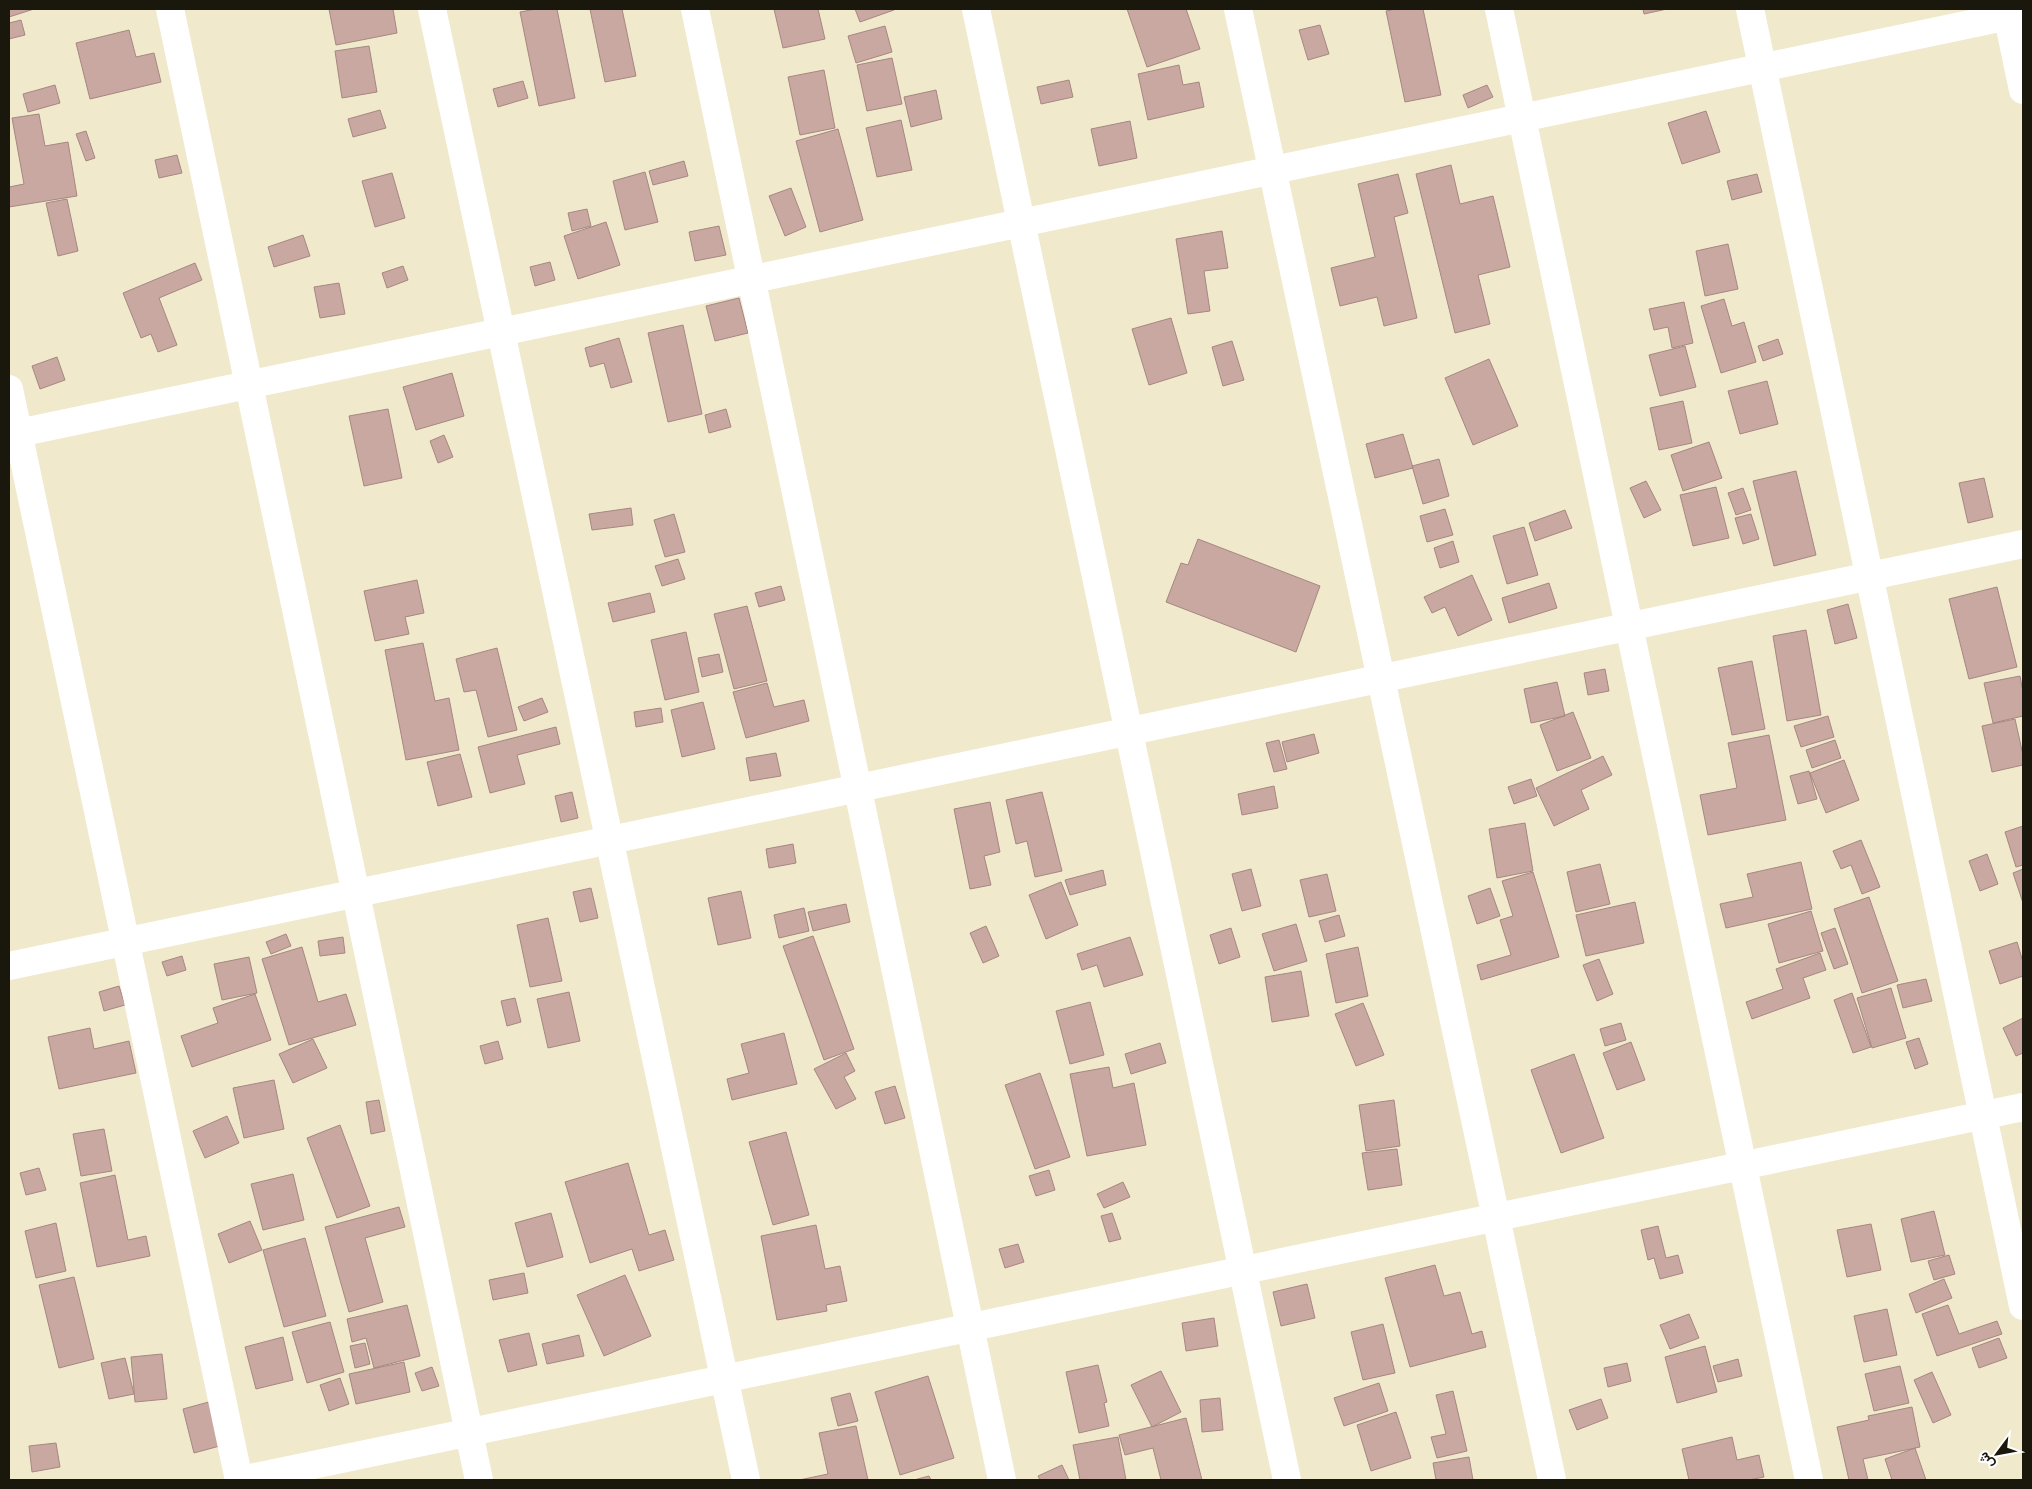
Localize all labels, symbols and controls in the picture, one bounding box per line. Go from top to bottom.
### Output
north arrow [1972,1429,2022,1479]
text: ش [1973,1448,1999,1473]

